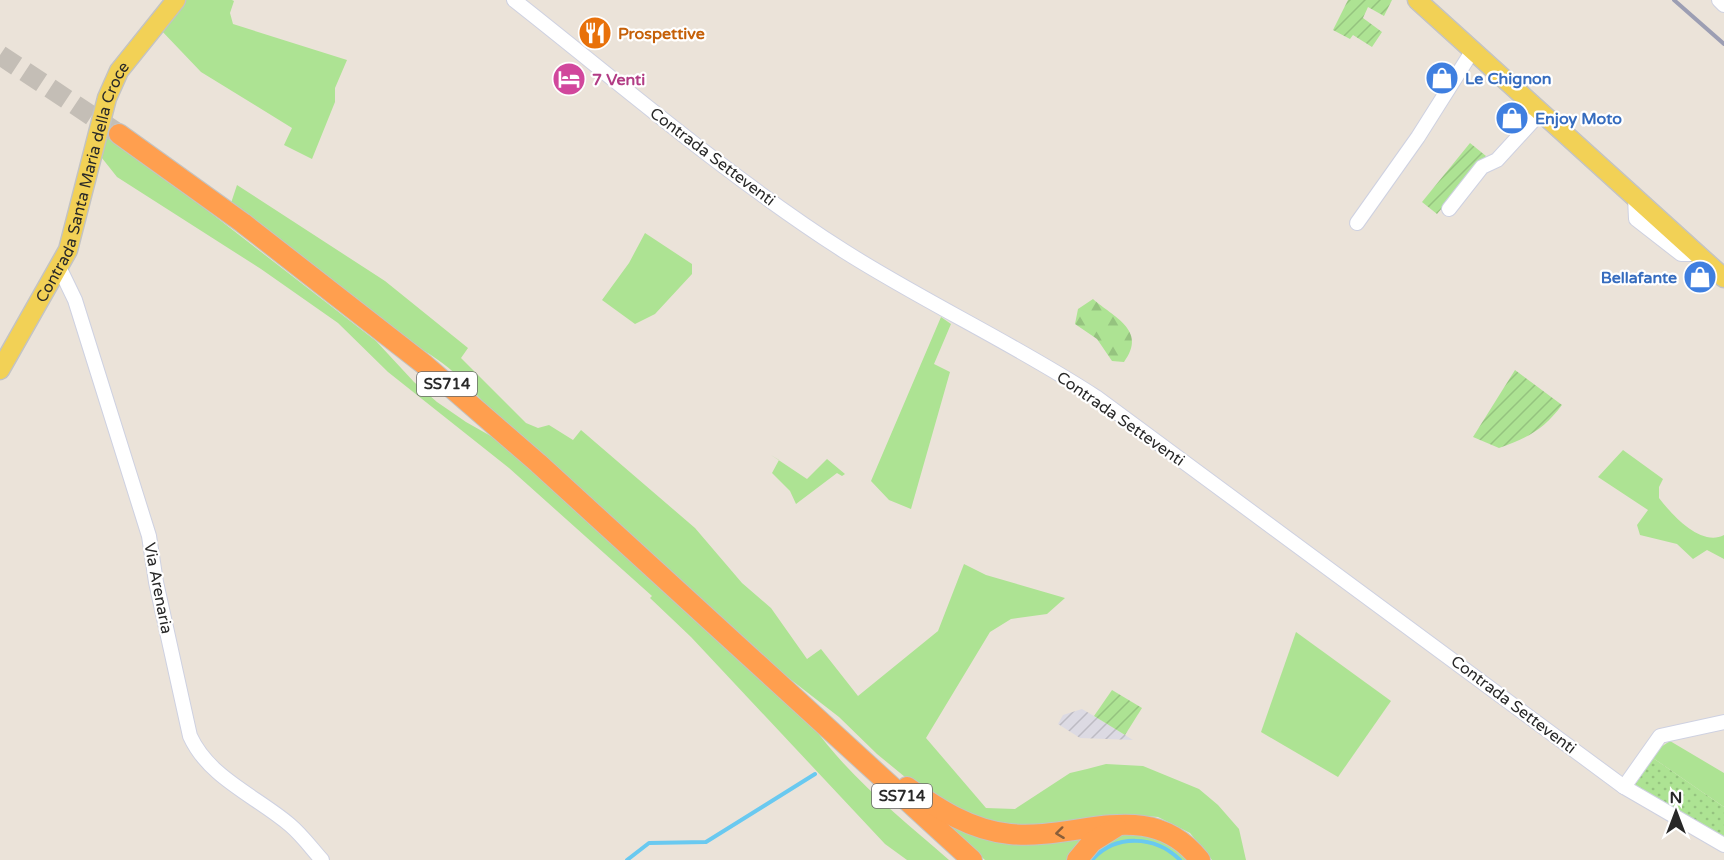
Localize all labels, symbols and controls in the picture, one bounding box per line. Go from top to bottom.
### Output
restaurant icon: Prospettive [577,15,613,51]
place label: Prospettive [618,24,705,44]
street label: Contrada Santa Maria della Croce [31,58,134,306]
shop icon: Le Chignon [1424,60,1460,96]
hotel icon: 7 Venti [551,61,587,97]
place label: Le Chignon [1465,69,1552,89]
place label: 7 Venti [592,70,645,90]
shop icon: Enjoy Moto [1494,100,1530,136]
street label: Contrada Setteventi [646,103,779,210]
place label: Enjoy Moto [1535,109,1622,129]
shop icon: Bellafante [1682,259,1718,295]
place label: Bellafante [1601,268,1677,288]
street label: Contrada Setteventi [1053,367,1188,471]
road number: SS714 [417,372,477,396]
street label: Via Arenaria [139,541,177,636]
street label: Contrada Setteventi [1447,651,1580,758]
north arrow [1646,782,1706,842]
road number: SS714 [872,784,932,808]
text: N [1670,788,1682,808]
one-way arrow [1056,826,1065,839]

